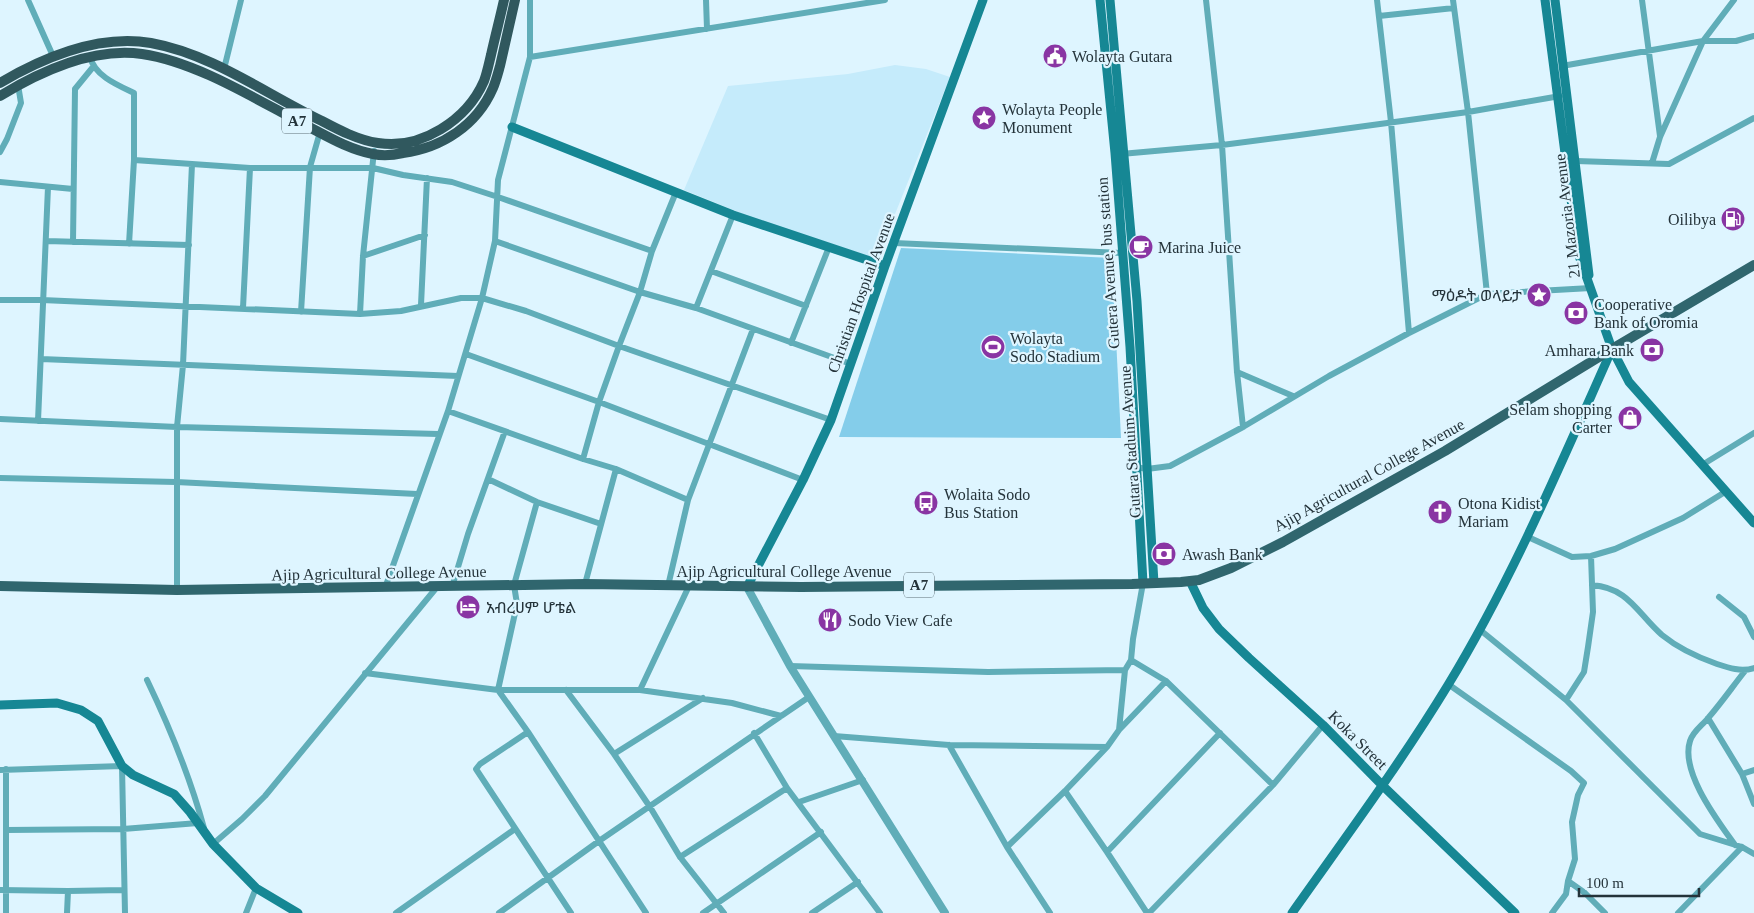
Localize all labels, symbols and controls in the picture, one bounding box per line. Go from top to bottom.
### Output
public building icon: Wolayta Gutara [1042,43,1068,69]
place label: Wolayta Gutara [1072,48,1172,66]
place label: Wolayta People Monument [1002,101,1102,136]
place icon: Wolayta People Monument [971,105,997,131]
road number: A7 [282,108,312,134]
street label: 21 Mazoria Avenue [1551,153,1583,279]
street label: Gutera Avenue, bus station [1094,177,1122,349]
fuel station icon: Oilibya [1720,206,1746,232]
street label: Christian Hospital Avenue [824,211,899,375]
place label: Oilibya [1668,211,1716,229]
cafe icon: Marina Juice [1128,234,1154,260]
place label: Marina Juice [1158,239,1241,256]
place icon: ማዕዶት ወላይታ [1526,282,1552,308]
place label: ማዕዶት ወላይታ [1432,287,1522,304]
place label: Cooperative Bank of Oromia [1594,296,1698,331]
bank icon: Cooperative Bank of Oromia [1563,300,1589,326]
place label: Wolayta Sodo Stadium [1010,330,1101,365]
sports icon: Wolayta Sodo Stadium [980,334,1006,360]
bank icon: Amhara Bank [1639,337,1665,363]
place label: Amhara Bank [1545,342,1634,359]
street label: Gutara Staduim Avenue [1116,365,1144,519]
place label: Selam shopping Carter [1509,401,1613,436]
shop icon: Selam shopping Carter [1617,405,1643,431]
street label: Ajip Agricultural College Avenue [1271,415,1468,535]
place label: Wolaita Sodo Bus Station [944,486,1030,521]
bus stop icon: Wolaita Sodo Bus Station [913,490,939,516]
place label: Otona Kidist Mariam [1458,495,1541,530]
church icon: Otona Kidist Mariam [1427,499,1453,525]
bank icon: Awash Bank [1151,541,1177,567]
place label: Awash Bank [1182,546,1263,563]
street label: Ajip Agricultural College Avenue [271,563,487,584]
street label: Ajip Agricultural College Avenue [676,563,892,581]
road number: A7 [904,572,934,598]
hotel icon: አብረሀም ሆቴል [455,594,481,620]
place label: አብረሀም ሆቴል [486,599,576,616]
restaurant icon: Sodo View Cafe [817,607,843,633]
place label: Sodo View Cafe [848,612,953,629]
street label: Koka Street [1325,707,1391,773]
scale bar [1579,866,1699,898]
text: 100 m [1586,875,1624,891]

